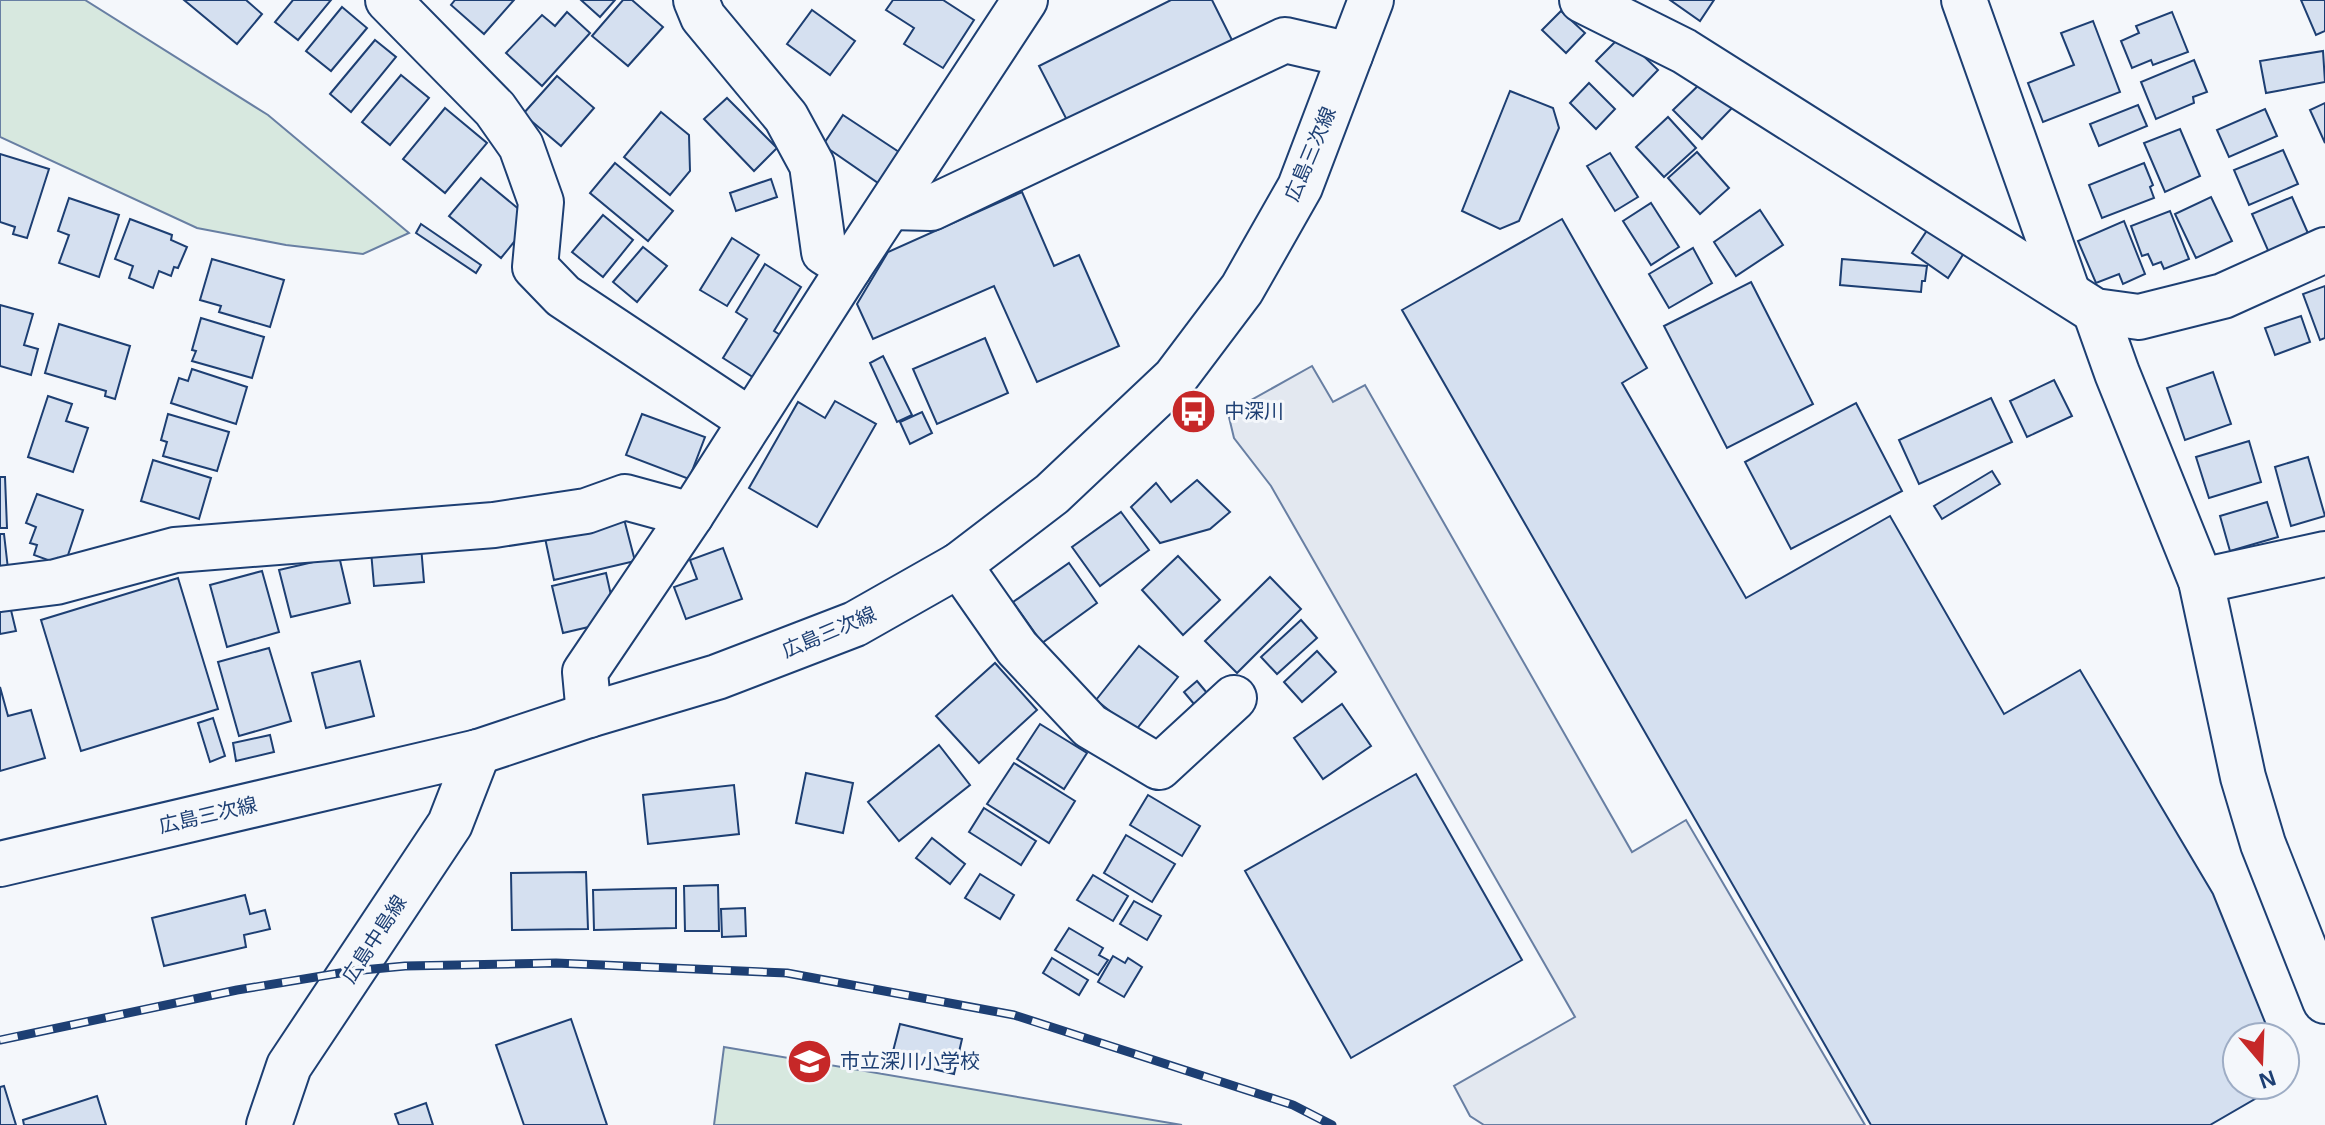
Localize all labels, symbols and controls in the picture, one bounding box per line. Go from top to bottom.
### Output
street label: 広島三次線 [1280,104,1340,204]
bus stop icon: 中深川 [1169,387,1217,435]
place label: 中深川 [1224,400,1284,422]
street label: 広島三次線 [779,602,879,662]
street label: 広島三次線 [157,793,259,837]
street label: 広島中島線 [338,891,410,987]
north arrow [2221,1021,2301,1101]
school or university icon: 市立深川小学校 [785,1037,833,1085]
place label: 市立深川小学校 [840,1050,980,1072]
text: N [2256,1065,2279,1094]

